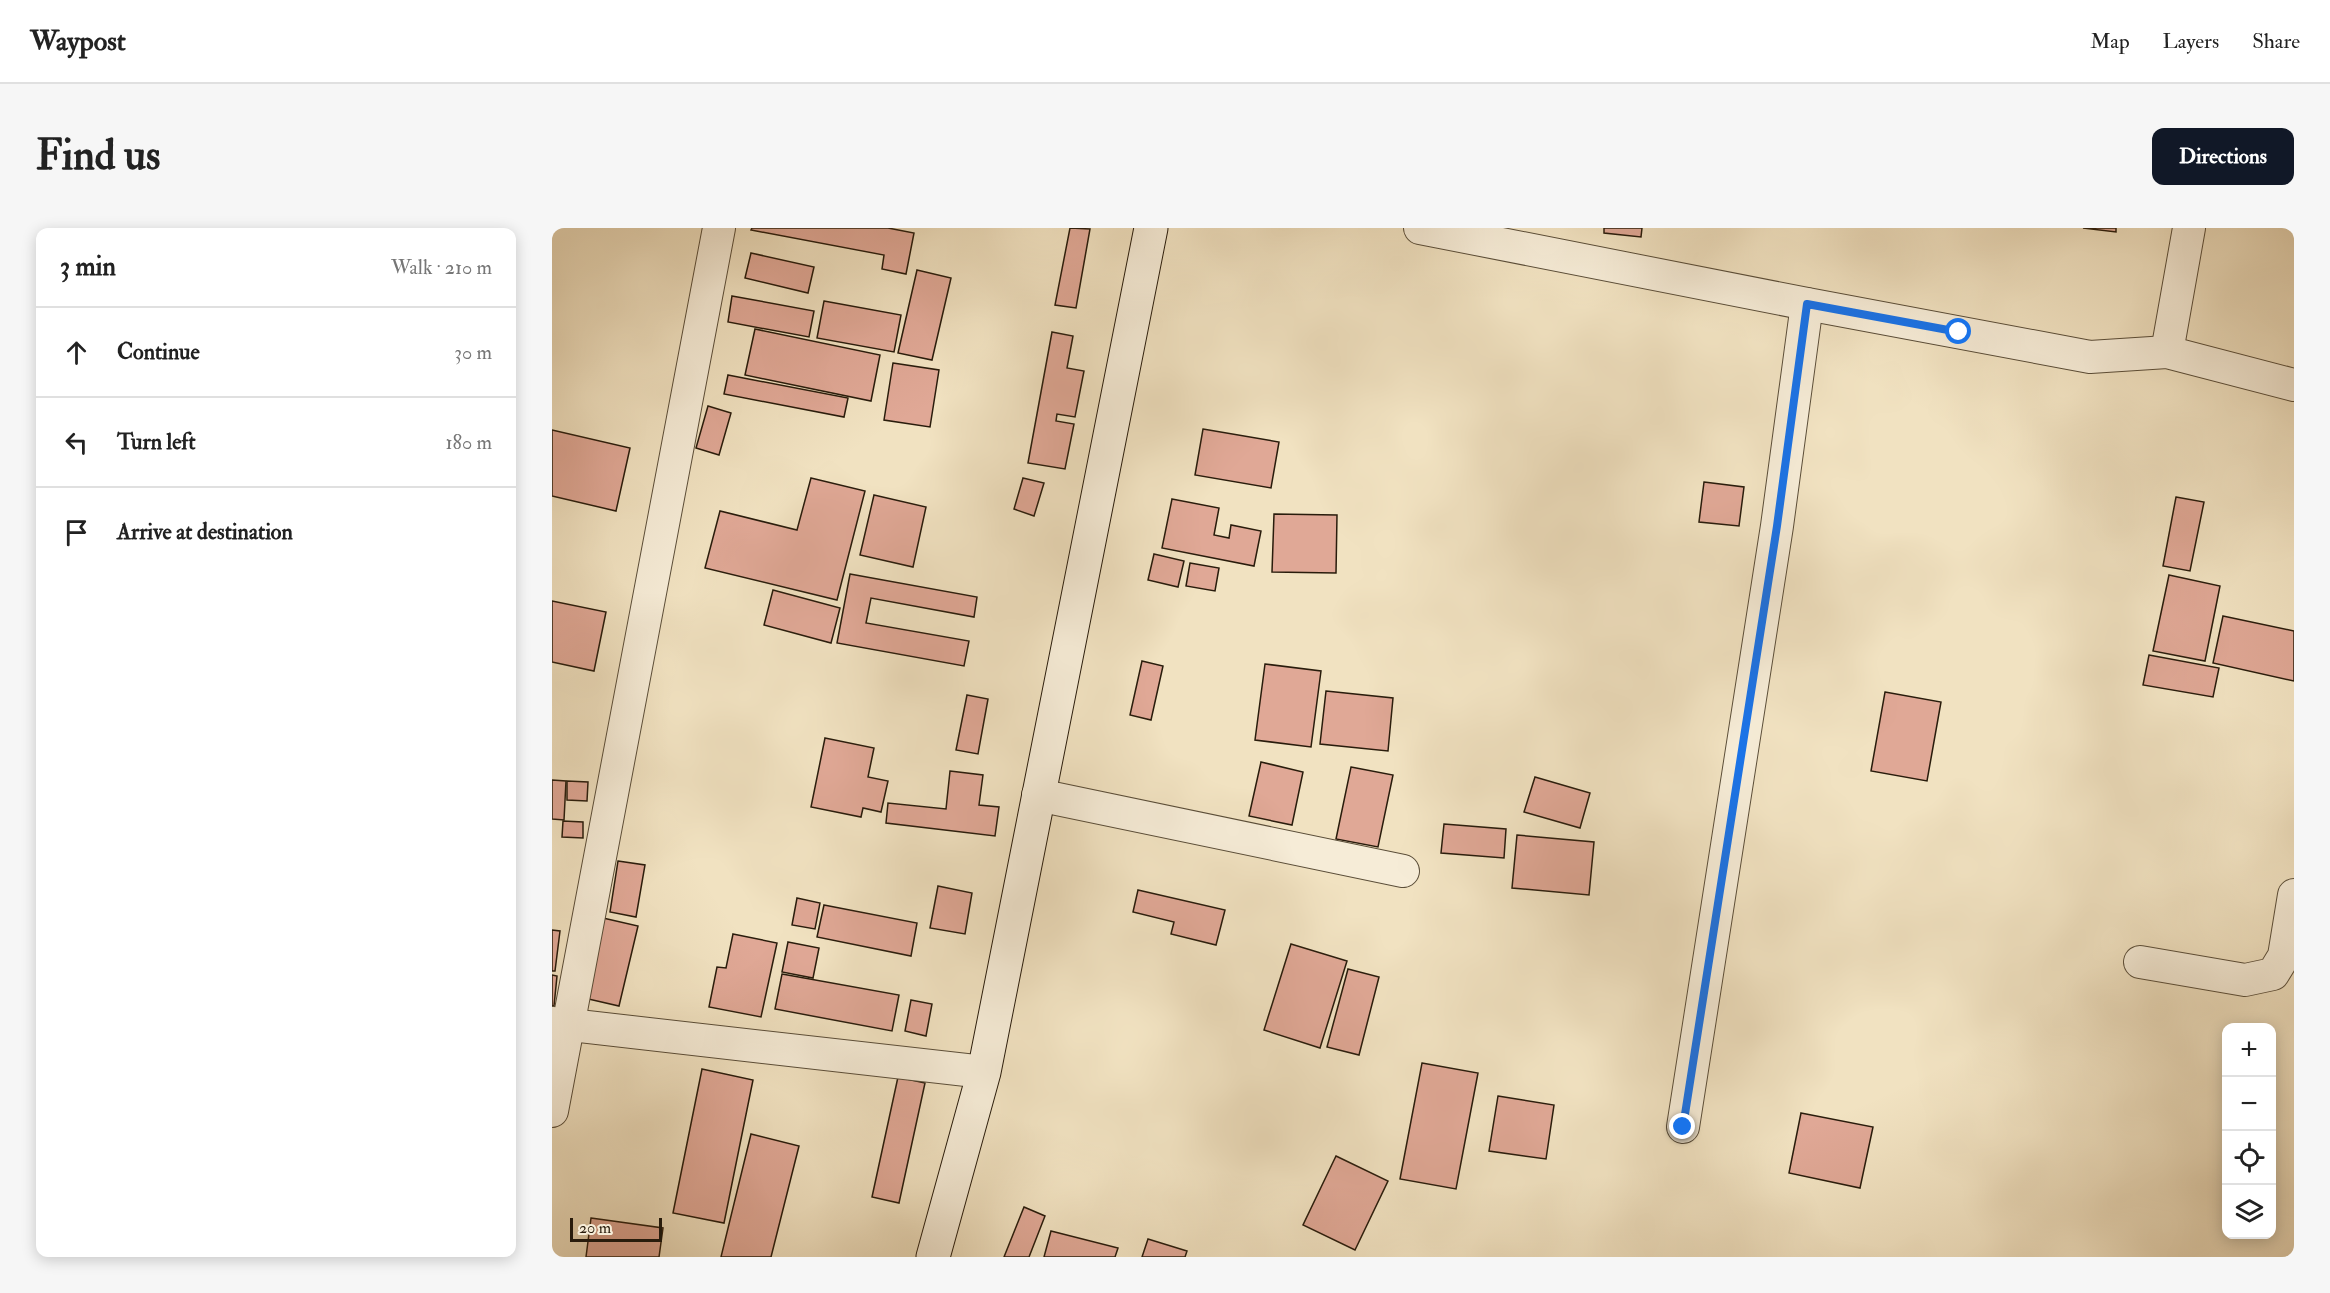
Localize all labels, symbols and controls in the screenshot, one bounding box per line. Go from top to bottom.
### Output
text: Waypost [30,24,126,59]
text: Map [2090,28,2130,55]
text: Layers [2163,28,2219,55]
text: Share [2252,28,2300,55]
button: Directions [2152,128,2294,185]
text: Find us [36,130,160,182]
text: 3 min [60,251,116,283]
text: Walk · 210 m [391,255,492,280]
route start [1945,318,1971,344]
icon: ahead [60,336,93,369]
text: Continue [117,338,200,366]
text: 30 m [454,340,492,365]
icon: left [60,426,93,459]
text: Turn left [117,428,196,456]
text: 180 m [445,430,492,455]
icon: arrive [60,516,93,549]
text: Arrive at destination [117,518,293,546]
map controls [2222,1023,2276,1239]
button: + [2222,1023,2276,1077]
button: − [2222,1077,2276,1131]
route end [1669,1113,1695,1139]
button: locate [2222,1131,2276,1185]
button: layers [2222,1185,2276,1239]
scale bar [570,1215,662,1242]
text: 20 m [579,1218,611,1238]

